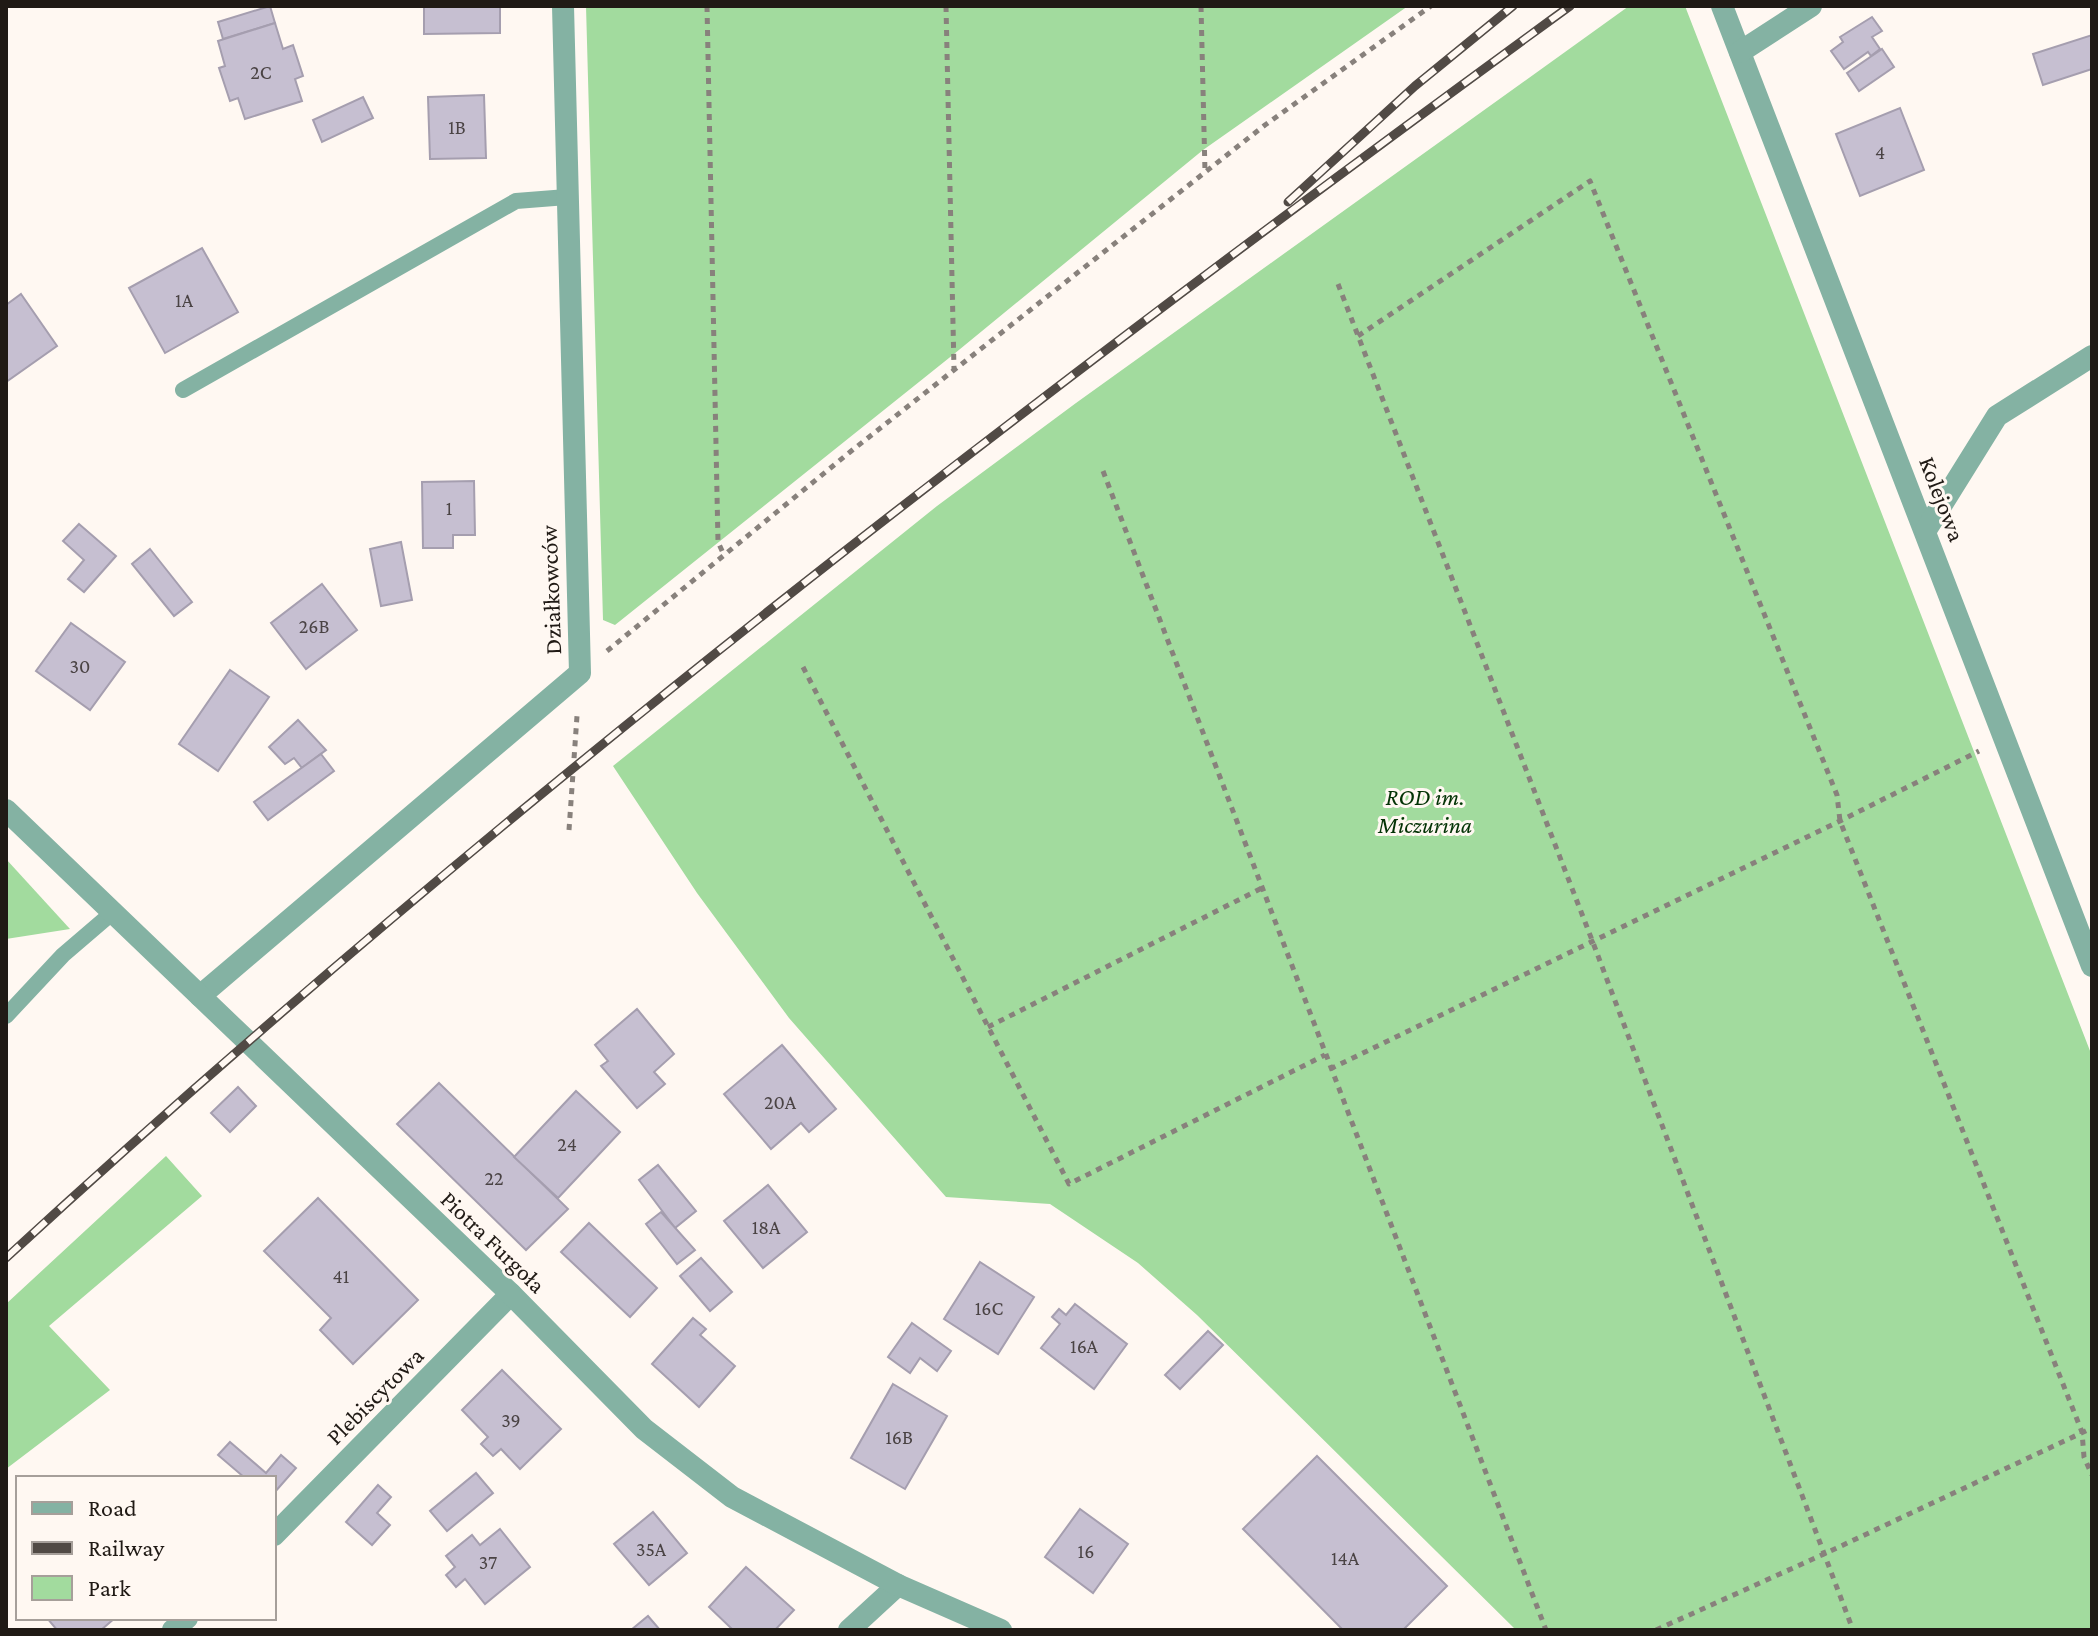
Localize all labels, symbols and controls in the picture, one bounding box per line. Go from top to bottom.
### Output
house number: 2C [250,61,272,83]
house number: 1B [448,116,466,138]
house number: 4 [1875,141,1885,163]
house number: 1A [175,289,194,311]
street label: Kolejowa [1914,453,1971,545]
house number: 1 [446,497,452,519]
street label: Działkowców [535,524,566,655]
house number: 26B [299,615,329,637]
house number: 30 [70,655,90,677]
park label: ROD im. Miczurina [1377,783,1472,838]
house number: 20A [764,1091,797,1113]
house number: 24 [557,1133,577,1155]
house number: 22 [485,1167,503,1189]
street label: Piotra Furgoła [435,1185,551,1298]
house number: 18A [752,1216,781,1238]
house number: 41 [333,1265,349,1287]
house number: 16C [975,1297,1004,1319]
house number: 16A [1070,1335,1099,1357]
street label: Plebiscytowa [320,1341,429,1450]
house number: 39 [501,1409,521,1431]
house number: 16B [885,1426,913,1448]
legend [16,1476,276,1620]
text: Road [88,1494,137,1521]
text: Railway [88,1534,165,1561]
house number: 35A [636,1538,667,1560]
house number: 16 [1078,1540,1094,1562]
house number: 14A [1331,1547,1360,1569]
house number: 37 [479,1551,497,1573]
text: Park [88,1574,131,1601]

